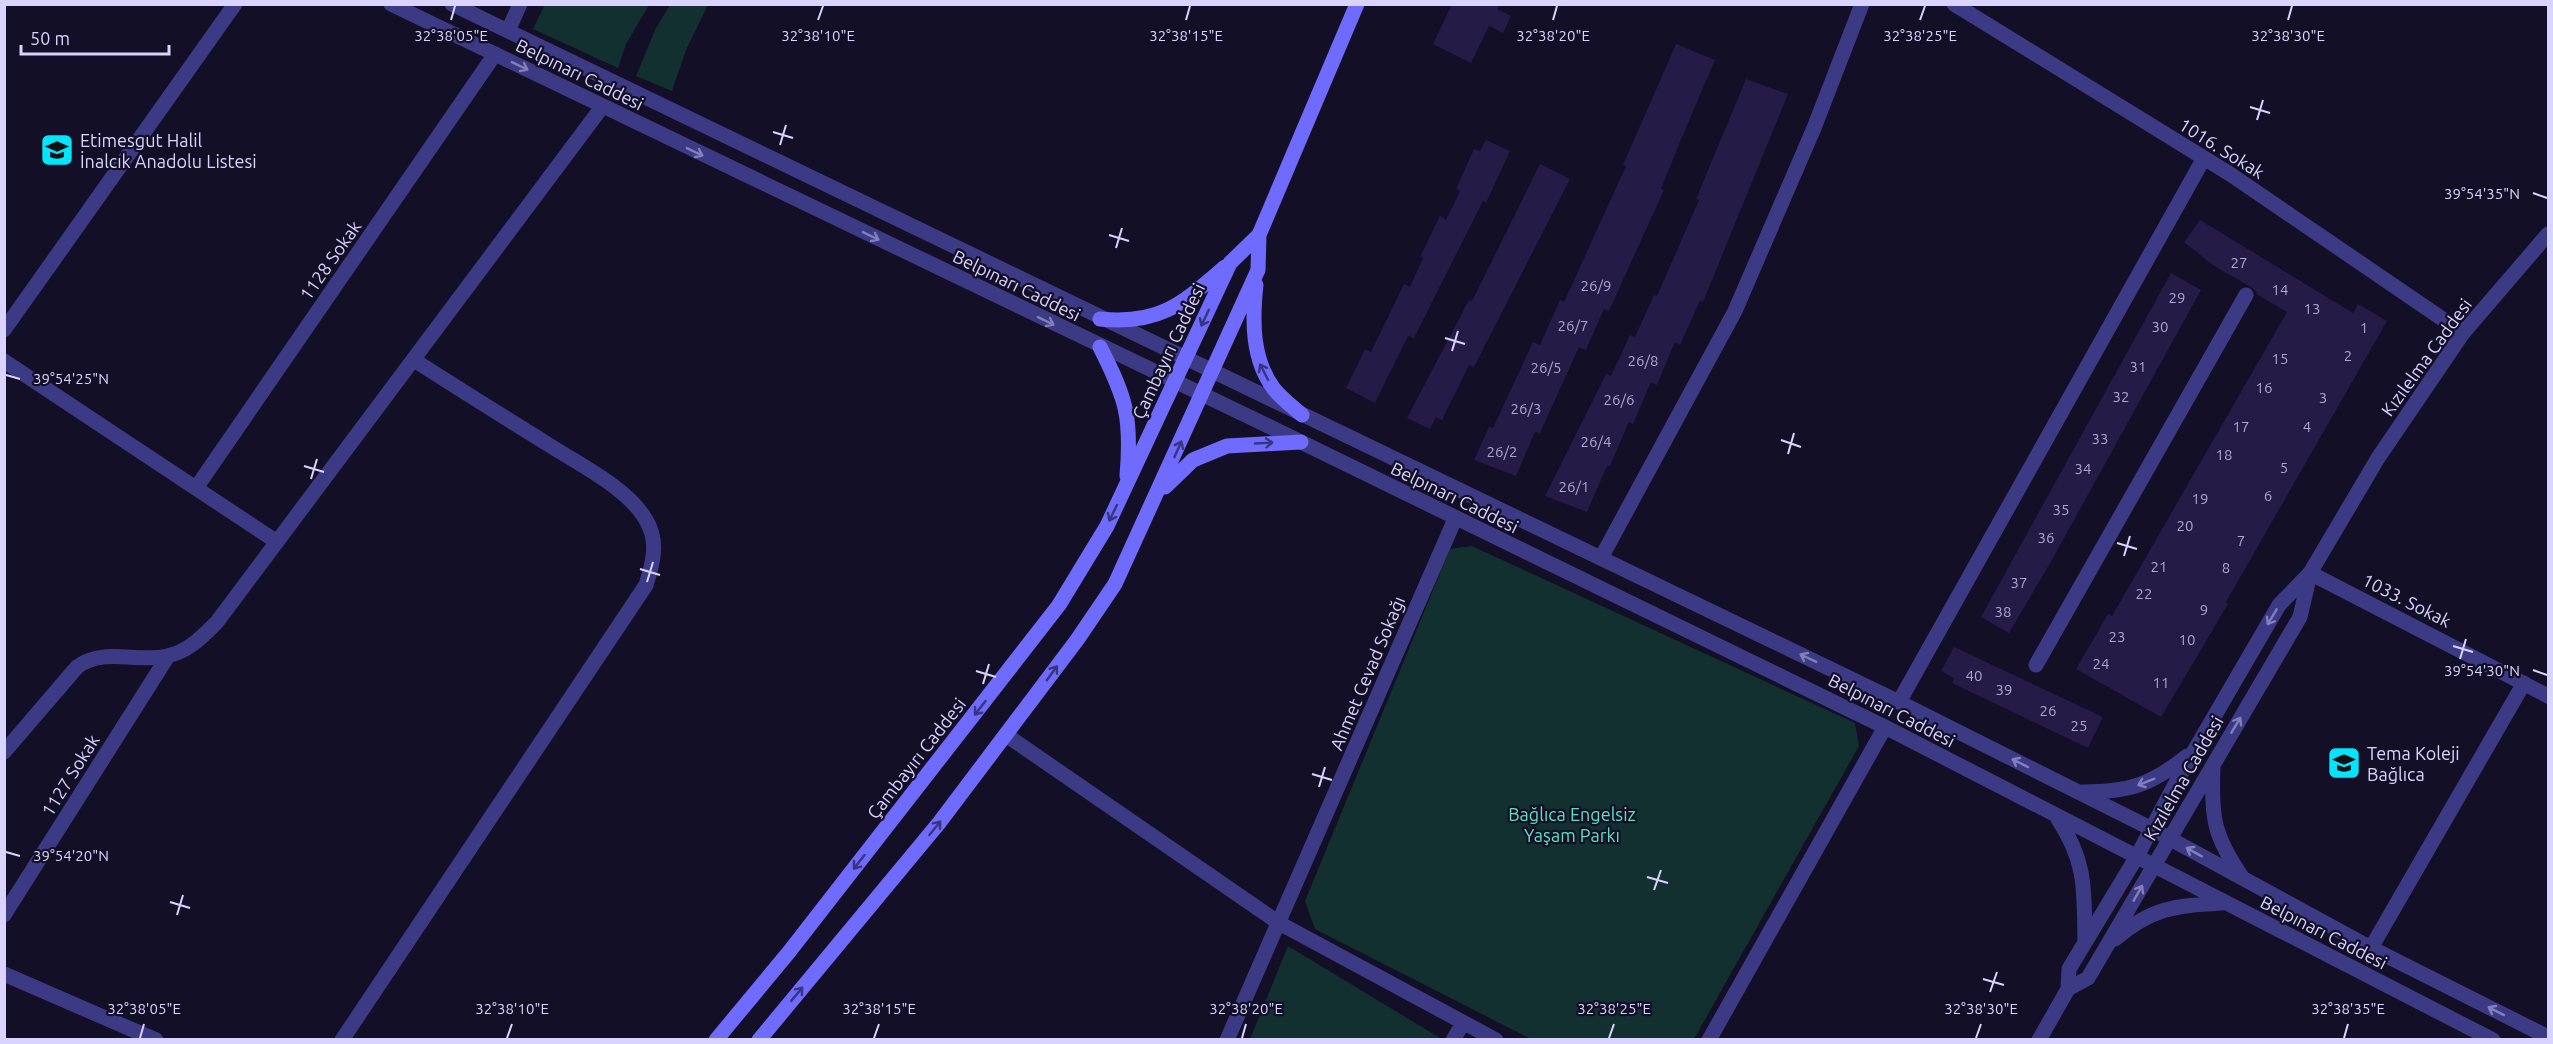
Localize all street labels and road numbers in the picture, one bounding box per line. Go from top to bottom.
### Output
street label: Belpınarı Caddesi [513,34,647,114]
street label: 1016. Sokak [2176,114,2268,182]
street label: 1128 Sokak [295,217,365,303]
street label: Belpınarı Caddesi [950,245,1084,325]
street label: Çambayırı Caddesi [1128,280,1208,422]
street label: Kızılelma Caddesi [2377,294,2475,420]
street label: Belpınarı Caddesi [1388,457,1522,537]
street label: 1033. Sokak [2359,569,2455,631]
street label: Ahmet Cevad Sokağı [1326,593,1408,753]
street label: Belpınarı Caddesi [1825,669,1959,751]
street label: Çambayırı Caddesi [863,694,969,822]
street label: Kızılelma Caddesi [2139,712,2227,844]
street label: 1127 Sokak [37,731,103,819]
street label: Belpınarı Caddesi [2257,891,2391,973]

